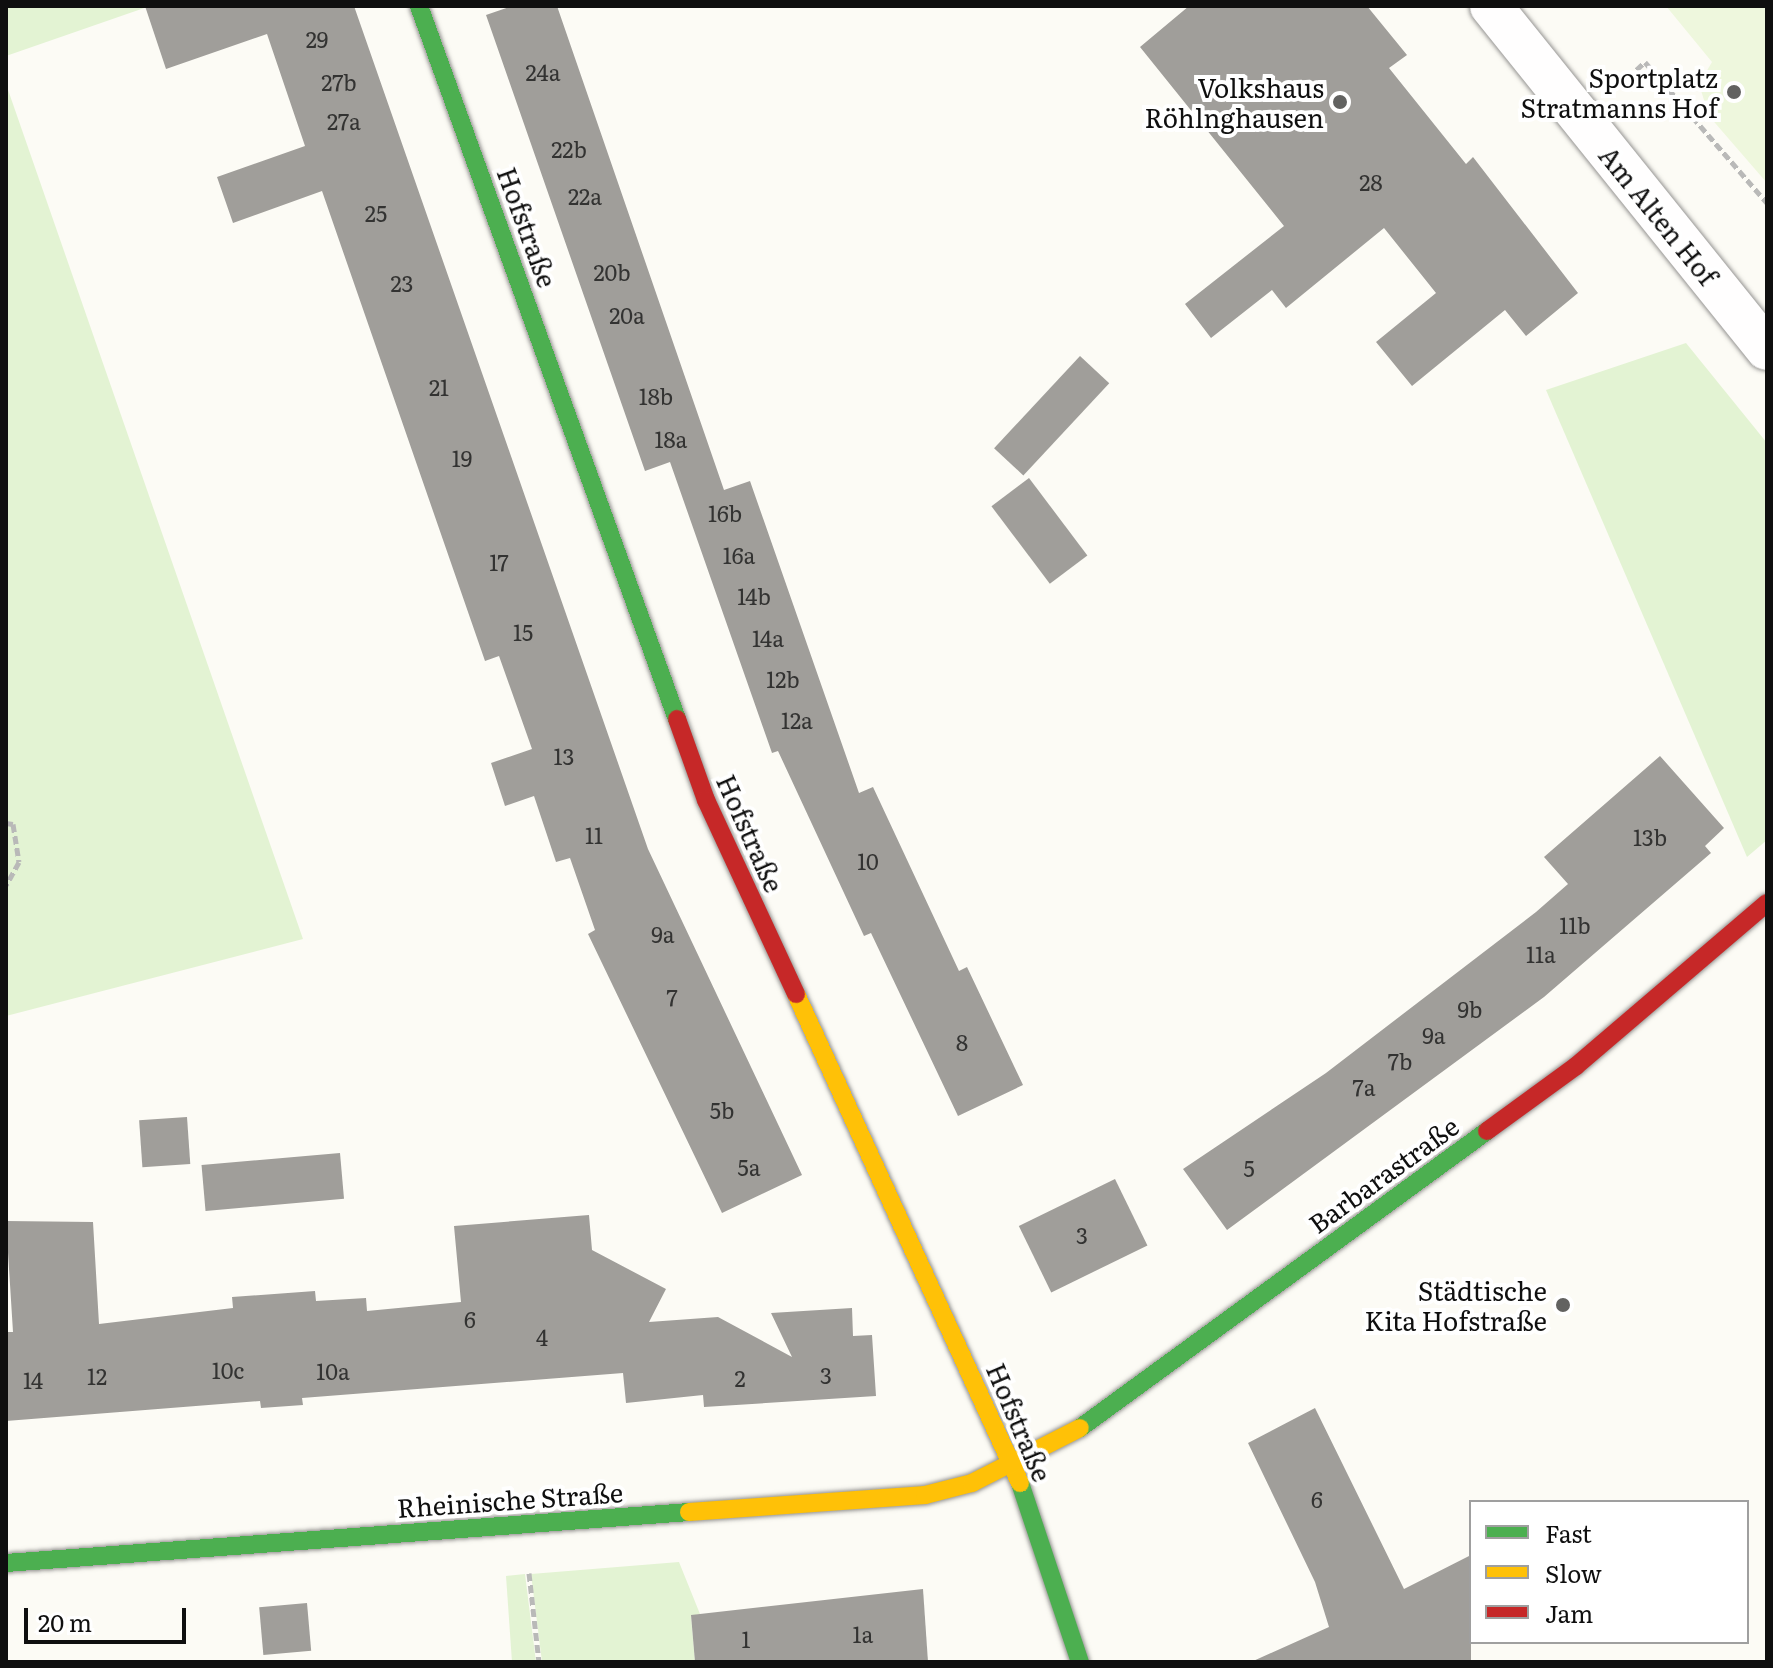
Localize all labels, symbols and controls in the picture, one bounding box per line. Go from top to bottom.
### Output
house number: 29 [306,26,328,52]
house number: 24a [525,59,561,85]
place label: Sportplatz Stratmanns Hof [1521,61,1718,122]
house number: 27b [321,69,357,95]
place label: Volkshaus Röhlnghausen [1145,71,1324,132]
marker: Sportplatz Stratmanns Hof [1725,83,1743,101]
marker: Volkshaus Röhlnghausen [1331,93,1349,111]
house number: 27a [327,108,361,134]
house number: 22b [551,136,587,162]
street label: Am Alten Hof [1594,139,1724,291]
street label: Hofstraße [492,163,564,291]
house number: 28 [1359,169,1383,195]
house number: 22a [568,183,602,209]
house number: 25 [365,200,387,226]
house number: 20b [593,259,631,285]
house number: 23 [390,270,414,296]
house number: 20a [609,302,645,328]
house number: 21 [429,374,449,400]
house number: 18b [639,383,673,409]
house number: 18a [655,426,687,452]
house number: 19 [452,445,472,471]
house number: 16b [708,500,742,526]
house number: 16a [723,542,755,568]
house number: 17 [489,549,509,575]
house number: 14b [737,583,771,609]
house number: 15 [513,619,533,645]
house number: 14a [752,625,784,651]
house number: 12b [766,666,800,692]
house number: 12a [781,707,813,733]
house number: 13 [554,743,574,769]
street label: Hofstraße [711,769,791,897]
house number: 11 [585,822,603,848]
house number: 13b [1633,824,1667,850]
house number: 10 [857,848,879,874]
house number: 11b [1559,912,1591,938]
house number: 9a [651,921,675,947]
house number: 11a [1526,941,1556,967]
house number: 7 [666,984,678,1010]
house number: 9b [1458,996,1482,1022]
house number: 9a [1422,1022,1446,1048]
house number: 8 [956,1029,968,1055]
house number: 7b [1388,1048,1412,1074]
house number: 7a [1352,1074,1376,1100]
house number: 5b [710,1097,734,1123]
street label: Barbarastraße [1302,1109,1464,1239]
house number: 5a [737,1154,761,1180]
house number: 5 [1243,1155,1255,1181]
house number: 3 [1076,1222,1088,1248]
place label: Städtische Kita Hofstraße [1365,1274,1547,1336]
marker: Städtische Kita Hofstraße [1554,1296,1572,1314]
house number: 6 [464,1306,476,1332]
house number: 4 [536,1324,548,1350]
house number: 10c [212,1357,244,1383]
house number: 10a [316,1358,350,1384]
street label: Hofstraße [981,1358,1059,1486]
house number: 3 [820,1362,832,1388]
house number: 12 [87,1363,107,1389]
house number: 2 [734,1365,746,1391]
house number: 14 [23,1367,43,1393]
street label: Rheinische Straße [396,1476,624,1522]
house number: 6 [1311,1486,1323,1512]
legend [1469,1500,1749,1644]
text: Fast [1545,1515,1592,1550]
text: Slow [1545,1555,1602,1590]
scale bar [28,1592,190,1642]
text: Jam [1545,1595,1593,1630]
text: 20 m [38,1604,92,1639]
house number: 1a [853,1621,873,1647]
house number: 1 [742,1626,750,1652]

